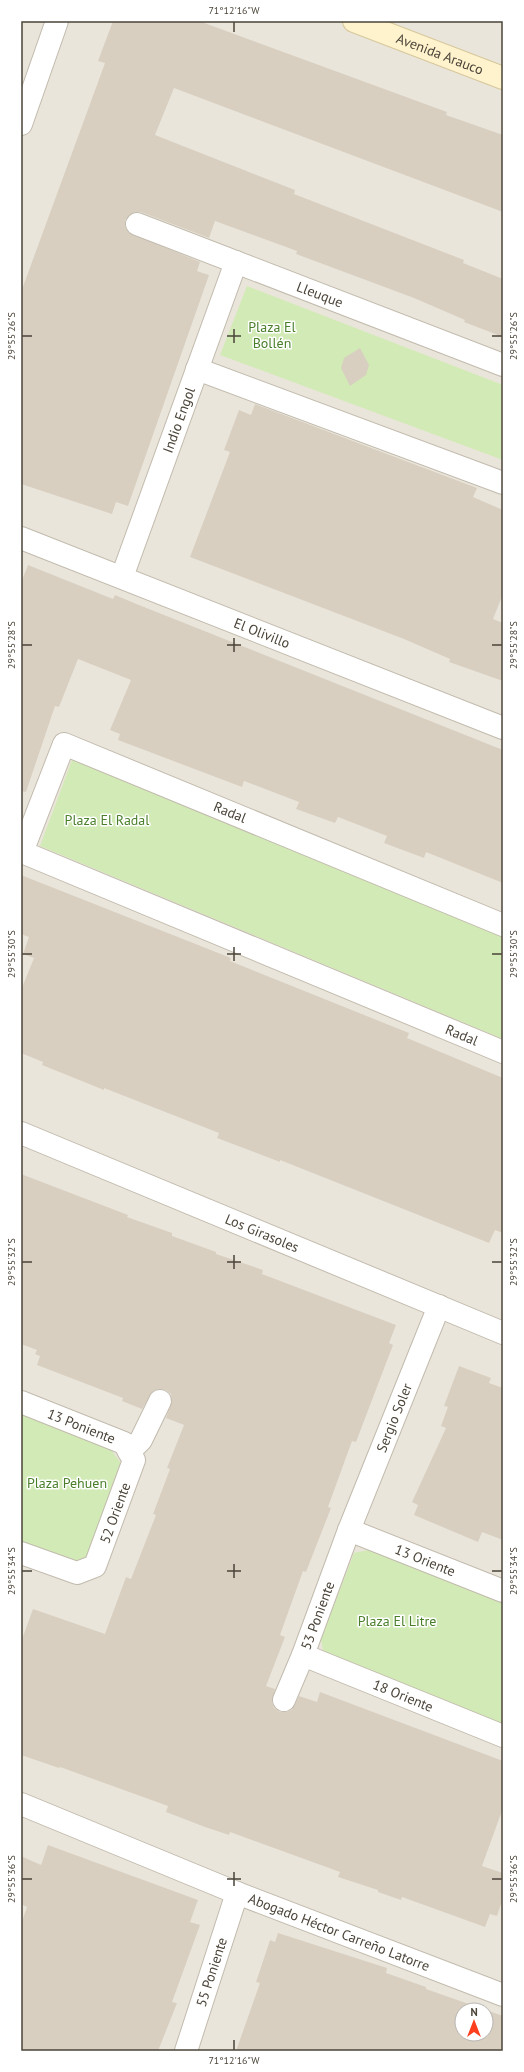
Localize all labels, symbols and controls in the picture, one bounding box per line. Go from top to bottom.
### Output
text: 71°12'16"W [208,4,260,17]
street label: Avenida Arauco [394,29,486,79]
street label: Lleuque [294,277,346,312]
text: 29°55'26"S [5,312,18,360]
text: 29°55'26"S [507,312,520,360]
park label: Plaza El Bollén [248,318,296,352]
street label: Indio Engol [159,385,199,455]
street label: El Olivillo [231,614,293,652]
text: 29°55'28"S [5,621,18,669]
text: 29°55'28"S [507,621,520,669]
street label: Radal [211,797,249,827]
park label: Plaza El Radal [65,811,149,829]
text: 29°55'30"S [5,930,18,978]
text: 29°55'30"S [507,930,520,978]
street label: Radal [443,1020,481,1050]
street label: Los Girasoles [223,1210,302,1256]
text: 29°55'32"S [5,1238,18,1286]
text: 29°55'32"S [507,1238,520,1286]
street label: Sergio Soler [372,1380,416,1455]
street label: 13 Poniente [45,1404,118,1448]
park label: Plaza Pehuen [27,1474,107,1492]
street label: 52 Oriente [96,1480,134,1546]
street label: 13 Oriente [392,1540,458,1580]
text: 29°55'34"S [5,1547,18,1595]
text: 29°55'34"S [507,1547,520,1595]
street label: 53 Poniente [297,1579,338,1652]
park label: Plaza El Litre [358,1612,436,1630]
street label: 18 Oriente [370,1675,436,1716]
text: 29°55'36"S [5,1855,18,1903]
text: 29°55'36"S [507,1855,520,1903]
street label: Abogado Héctor Carreño Latorre [246,1889,432,1975]
street label: 55 Poniente [192,1935,231,2009]
north arrow [454,2002,494,2042]
text: N [470,2005,478,2019]
text: 71°12'16"W [208,2054,260,2067]

